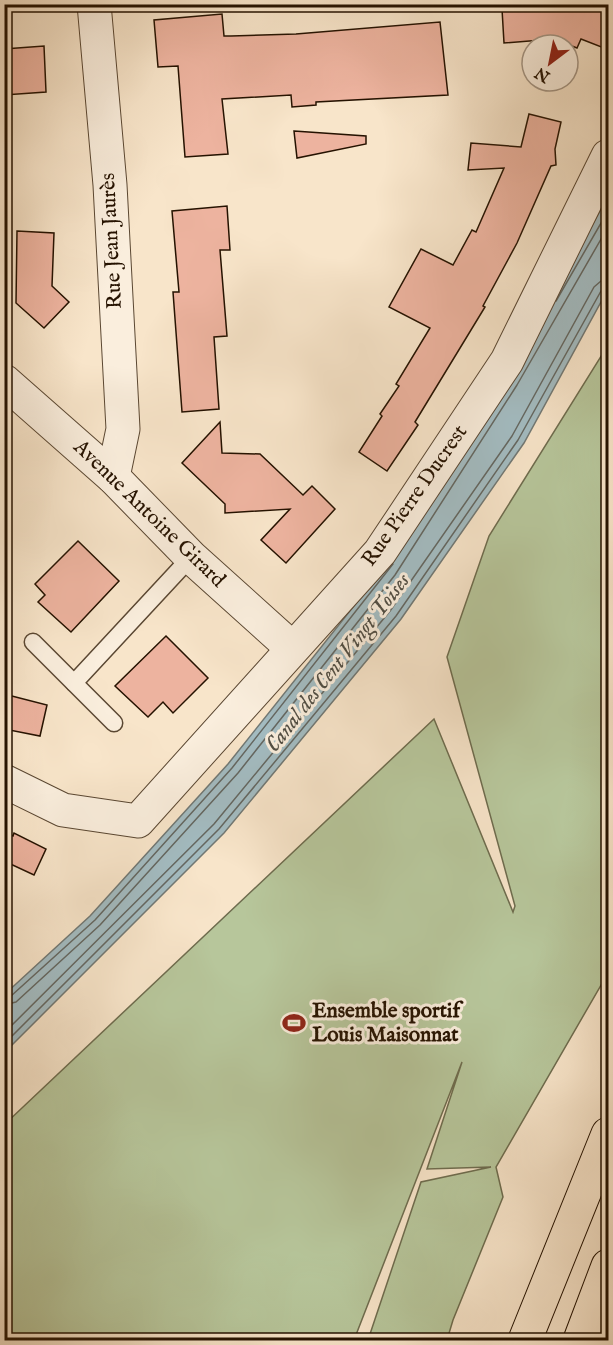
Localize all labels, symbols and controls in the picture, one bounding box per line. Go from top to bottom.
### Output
north arrow [520,33,580,93]
text: N [532,62,555,87]
street label: Rue Jean Jaurès [95,172,129,310]
street label: Rue Pierre Ducrest [356,420,474,572]
street label: Avenue Antoine Girard [66,434,231,594]
water label: Canal des Cent Vingt Toises [259,567,417,758]
place label: Ensemble sportif Louis Maisonnat [312,998,463,1049]
sports icon: Ensemble sportif Louis Maisonnat [281,1010,307,1036]

